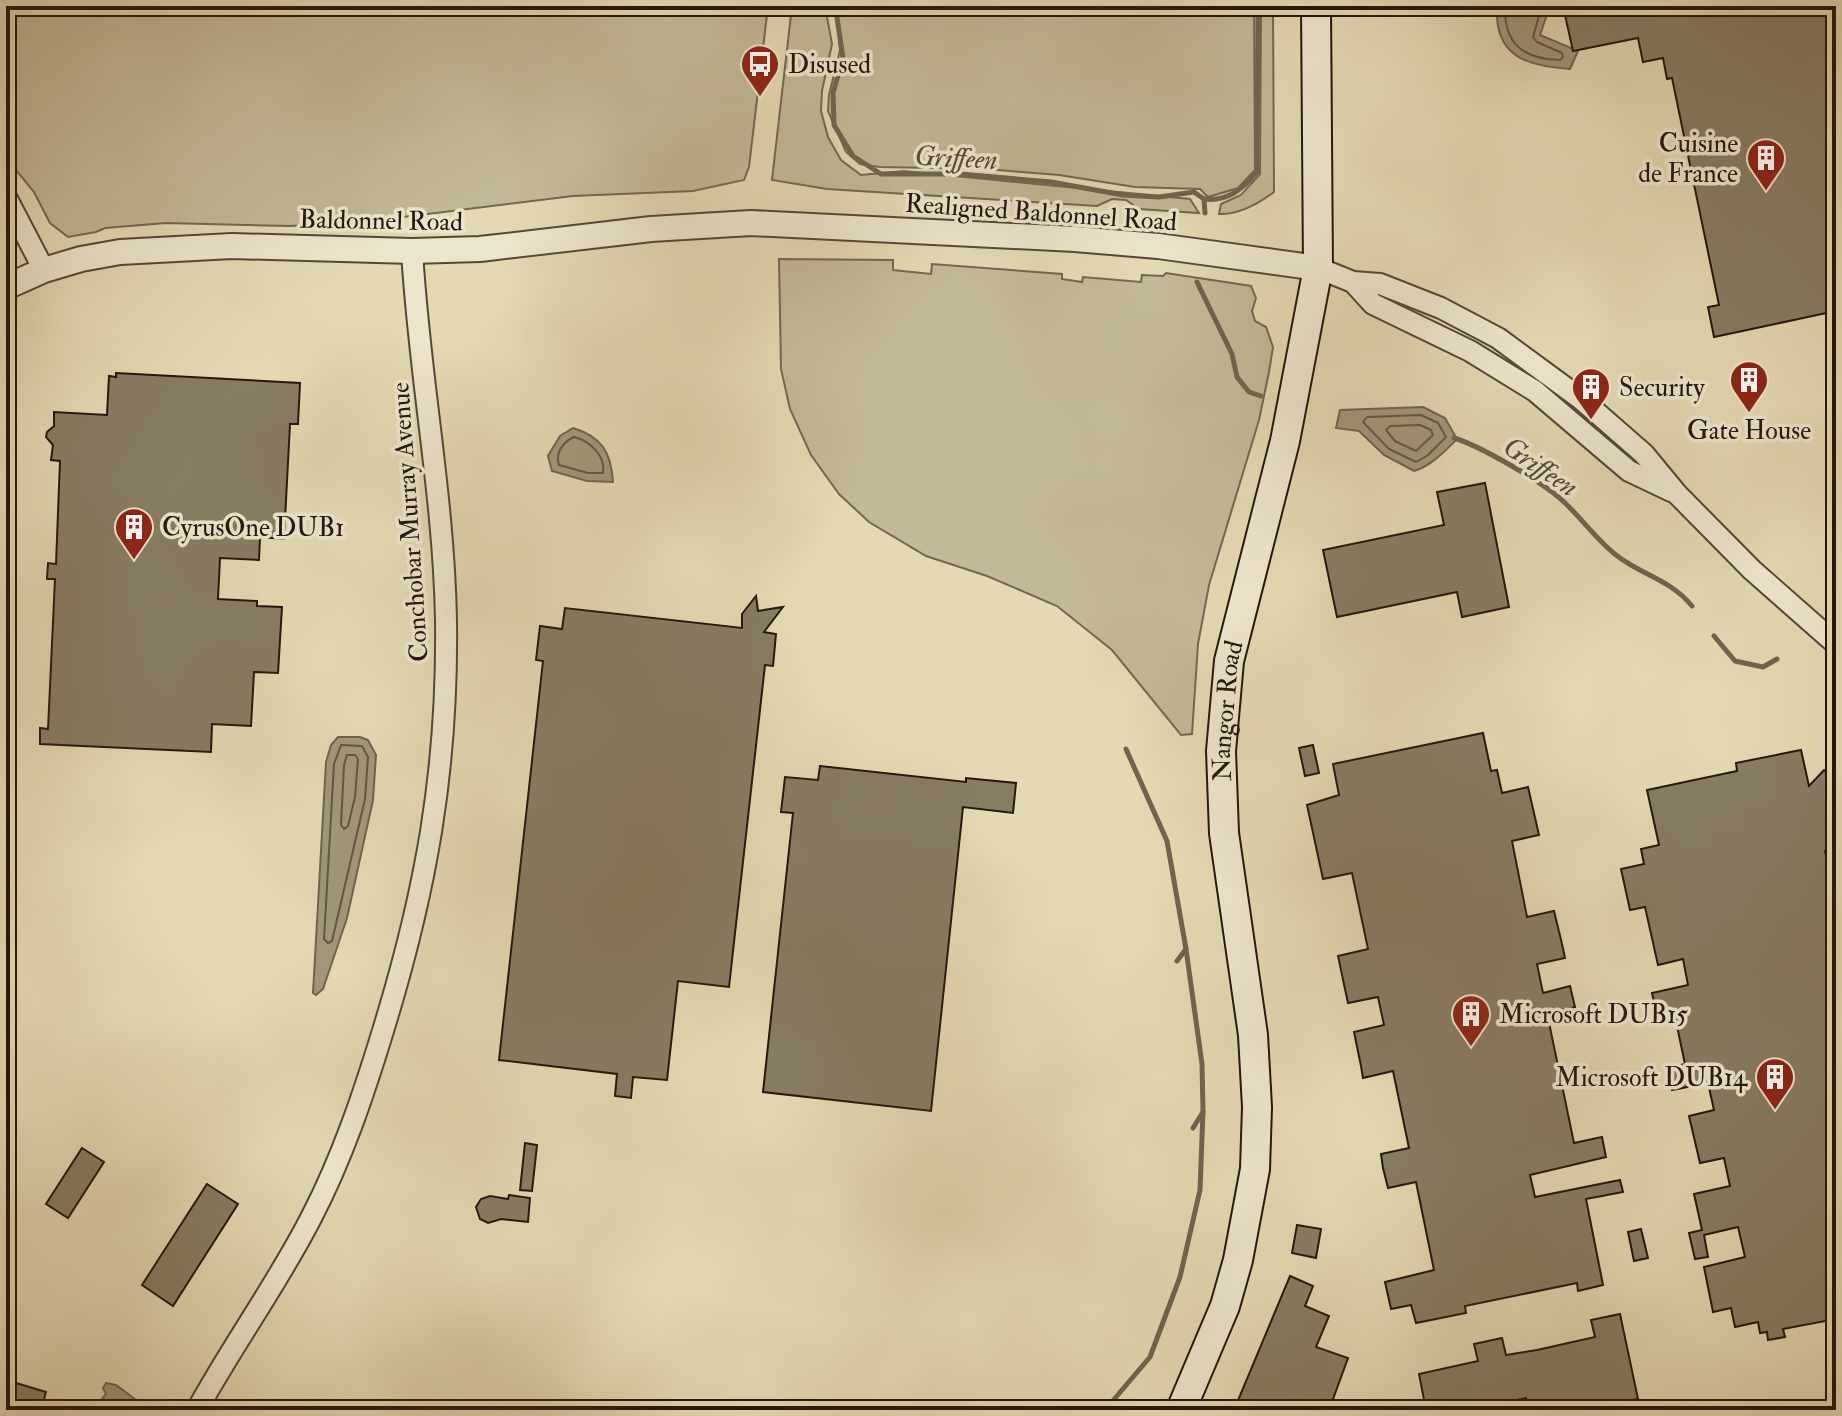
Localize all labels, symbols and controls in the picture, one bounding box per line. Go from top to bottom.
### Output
bus stop icon: Disused [739,43,781,98]
place label: Disused [788,49,871,81]
place label: Cuisine de France [1638,128,1738,190]
building icon: Cuisine de France [1745,137,1787,192]
water label: Griffeen [913,139,998,178]
street label: Realigned Baldonnel Road [904,188,1178,238]
street label: Baldonnel Road [299,204,463,238]
building icon: Gate House [1728,359,1770,414]
building icon: Security [1570,366,1612,421]
place label: Security [1619,372,1705,404]
street label: Conchobar Murray Avenue [384,381,436,663]
place label: Gate House [1687,415,1811,447]
water label: Griffeen [1496,429,1584,505]
building icon: CyrusOne DUB1 [113,506,155,561]
place label: CyrusOne DUB1 [162,512,344,544]
street label: Nangor Road [1206,637,1251,782]
building icon: Microsoft DUB15 [1450,993,1492,1048]
place label: Microsoft DUB15 [1499,999,1688,1031]
building icon: Microsoft DUB14 [1754,1056,1796,1111]
place label: Microsoft DUB14 [1556,1062,1748,1094]

